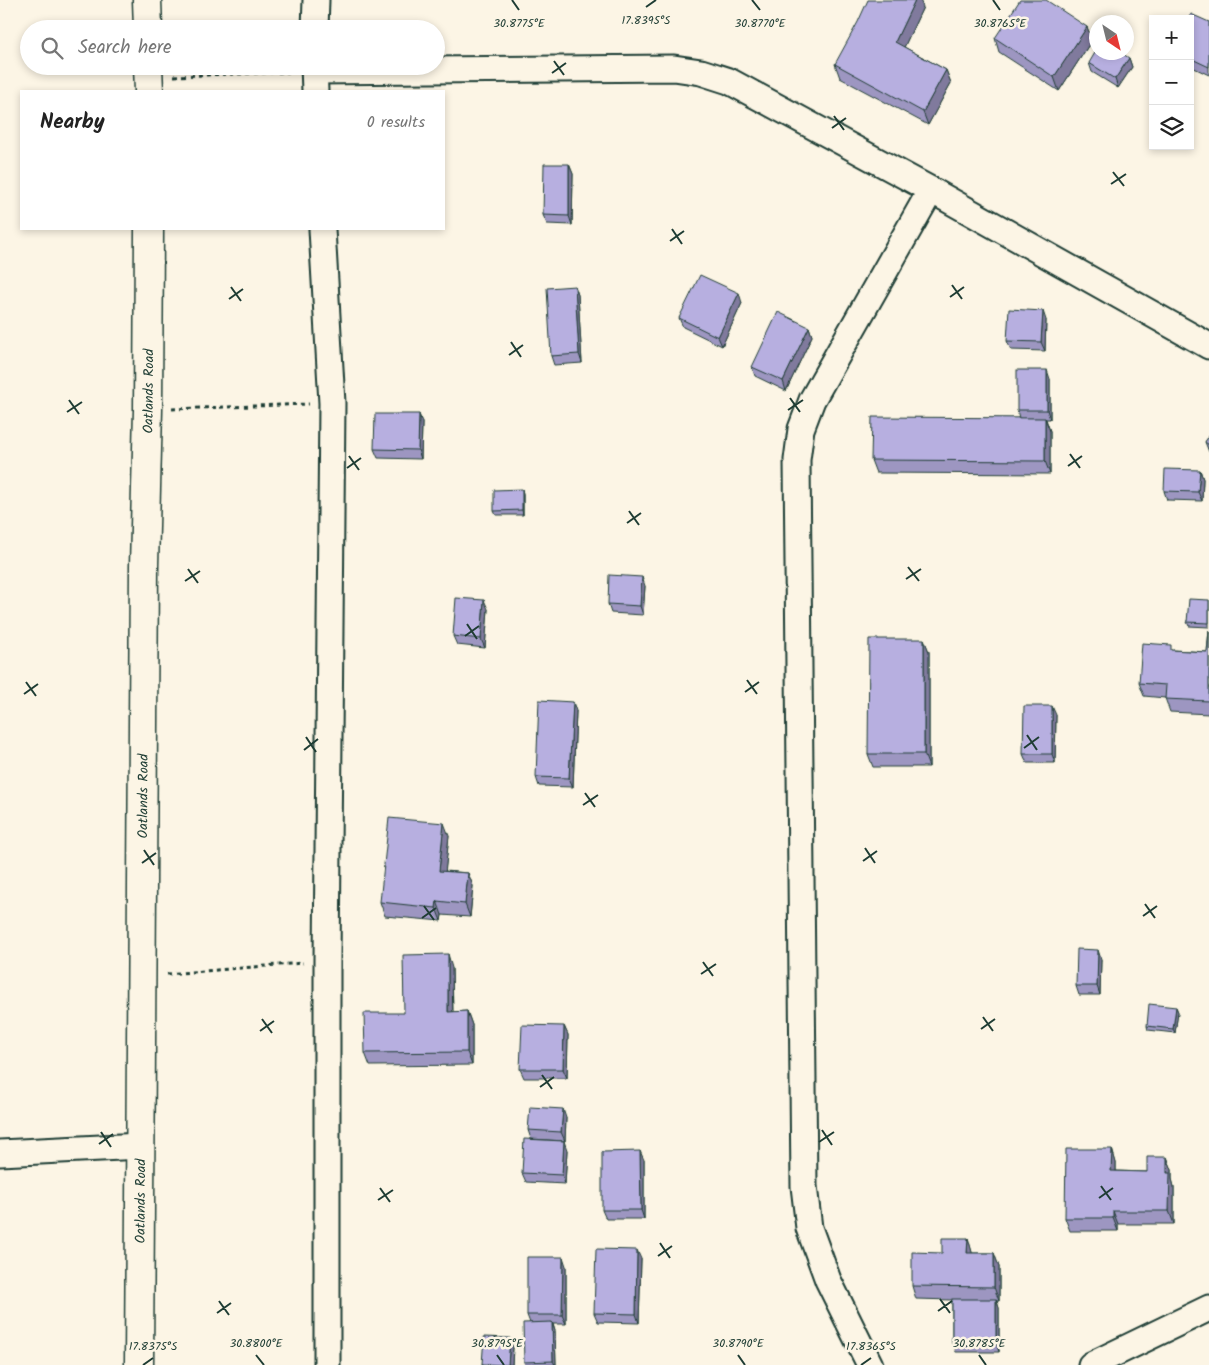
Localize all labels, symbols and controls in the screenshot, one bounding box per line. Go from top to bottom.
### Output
text: 17.8395°S [622,11,671,30]
text: 30.8775°E [493,14,546,33]
text: 30.8770°E [734,14,787,33]
text: 30.8765°E [974,14,1027,33]
north arrow [1089,15,1134,60]
map controls [1149,15,1194,150]
button: + [1149,15,1194,60]
search box [20,20,445,75]
text: Search here [78,33,172,63]
icon: search [38,34,66,62]
button: − [1149,60,1194,105]
button: layers [1149,105,1194,150]
text: Nearby [40,106,105,139]
text: 0 results [367,110,425,135]
street label: Oatlands Road [137,348,160,434]
street label: Oatlands Road [132,753,155,838]
street label: Oatlands Road [130,1158,152,1243]
text: 30.8800°E [229,1334,284,1353]
text: 30.8795°E [471,1334,524,1353]
text: 30.8790°E [712,1334,765,1353]
text: 30.8785°E [952,1334,1007,1353]
text: 17.8375°S [129,1337,178,1356]
text: 17.8365°S [846,1337,897,1356]

